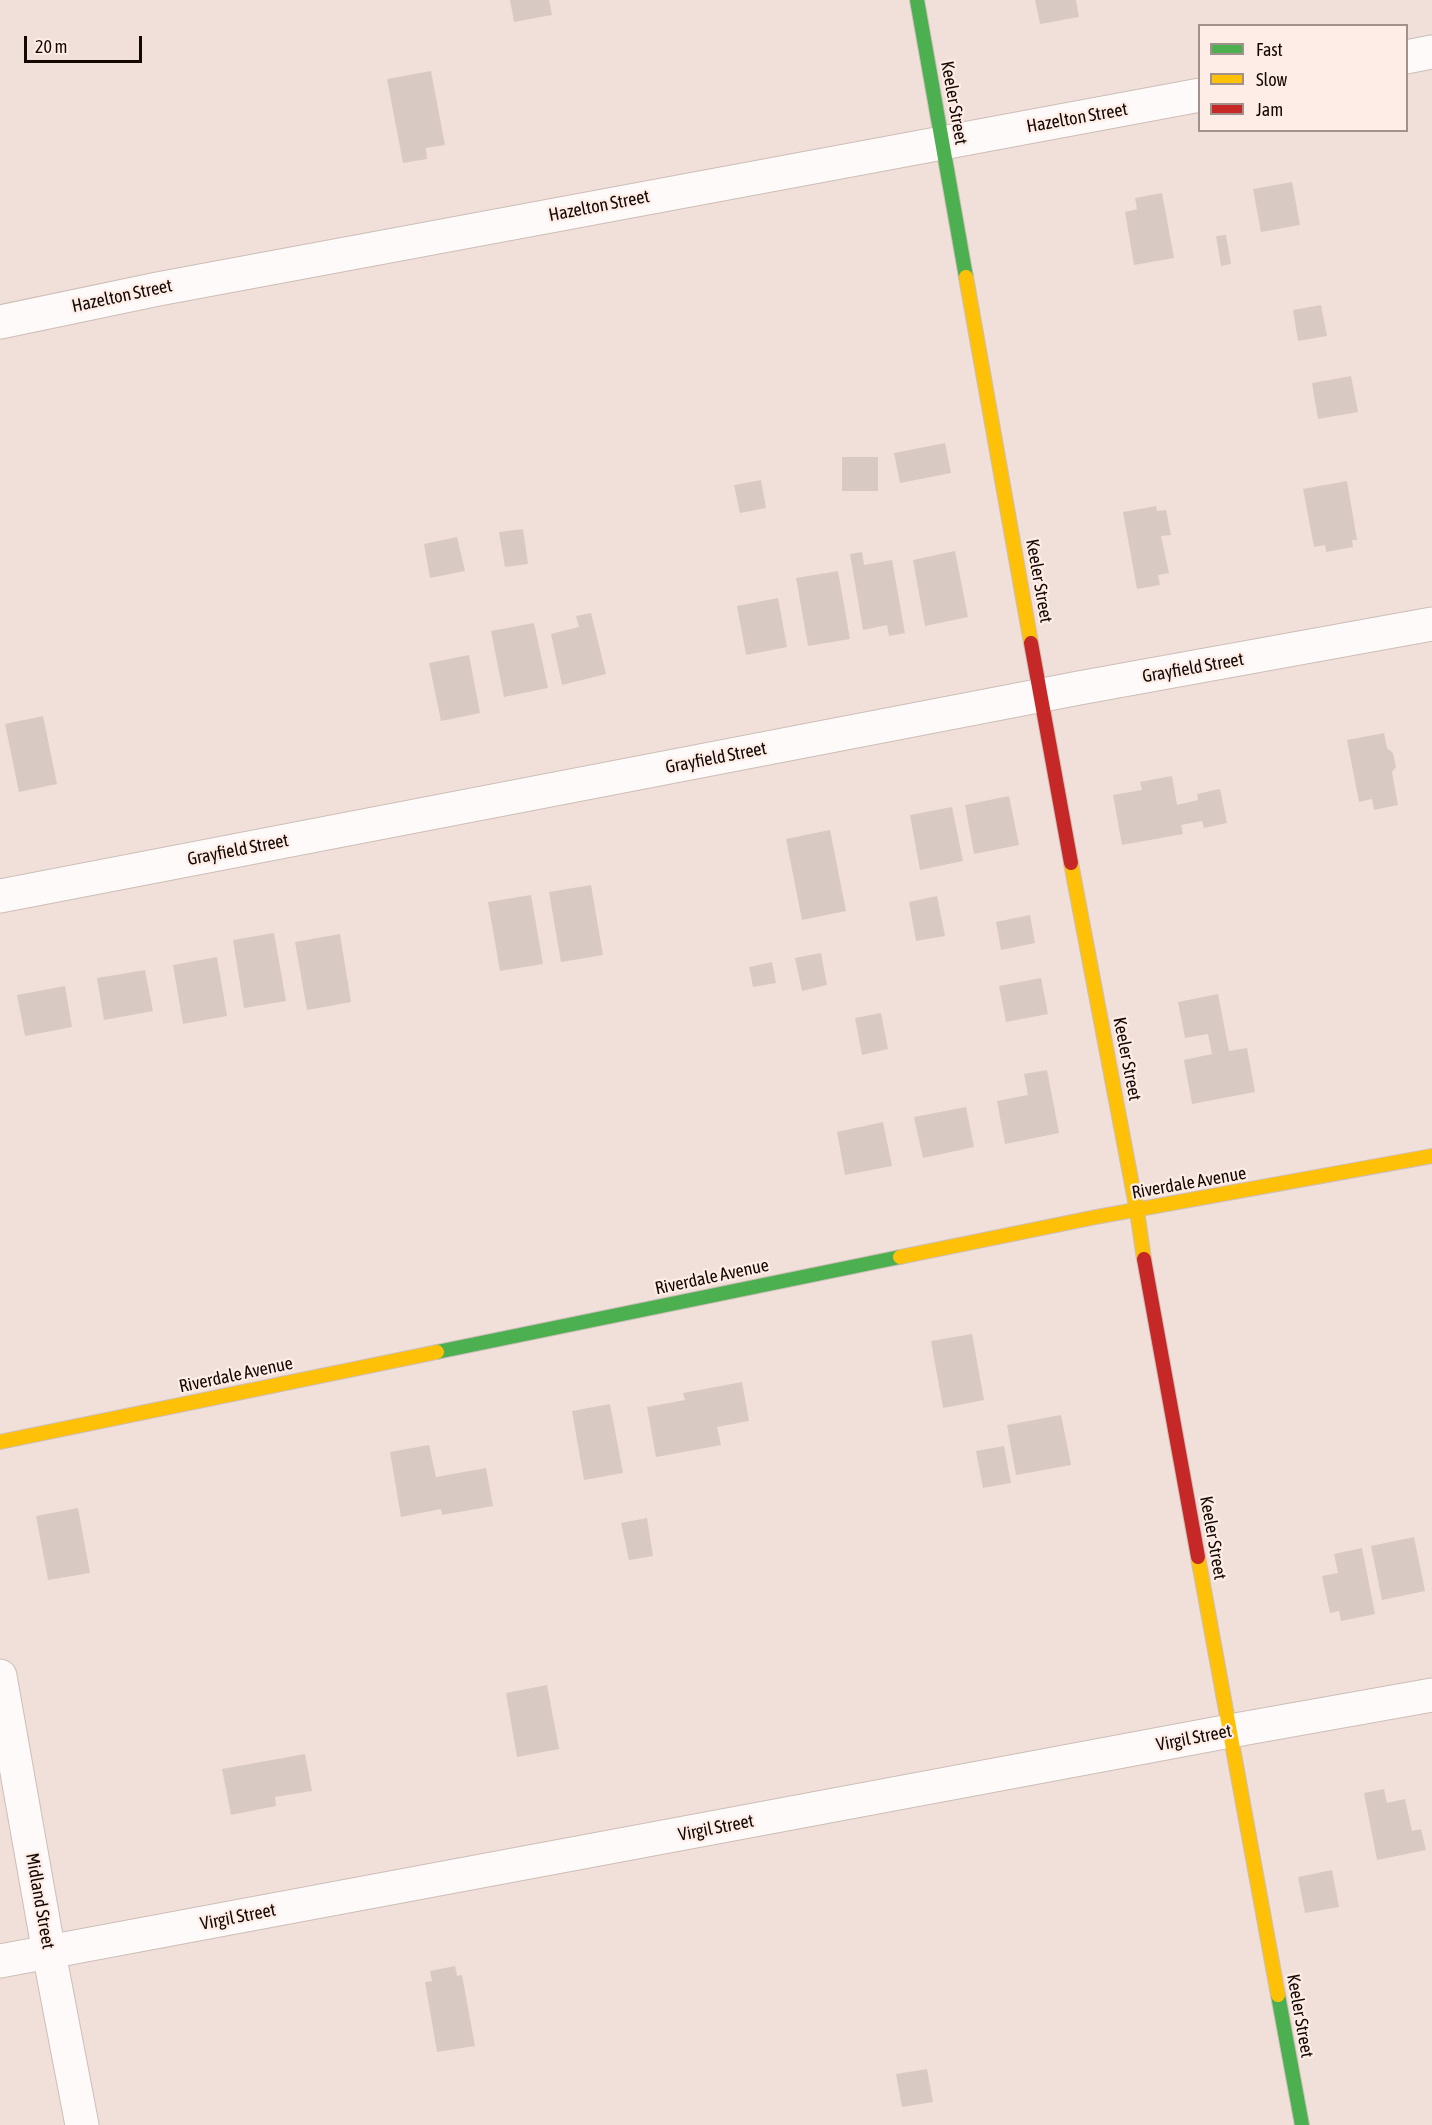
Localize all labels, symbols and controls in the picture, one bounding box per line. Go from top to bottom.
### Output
scale bar [27,24,146,62]
legend [1198,24,1408,132]
text: 20 m [35,36,67,57]
text: Fast [1256,39,1283,60]
street label: Keeler Street [936,59,972,147]
text: Slow [1256,69,1287,90]
street label: Hazelton Street [1025,98,1129,138]
text: Jam [1256,99,1283,120]
street label: Hazelton Street [547,186,651,226]
street label: Hazelton Street [70,275,174,317]
street label: Keeler Street [1021,537,1057,625]
street label: Grayfield Street [1141,648,1245,688]
street label: Grayfield Street [664,738,768,778]
street label: Grayfield Street [186,830,290,870]
street label: Keeler Street [1108,1015,1146,1103]
street label: Riverdale Avenue [1130,1162,1248,1204]
street label: Riverdale Avenue [653,1254,771,1300]
street label: Riverdale Avenue [177,1352,295,1398]
street label: Keeler Street [1195,1494,1231,1582]
street label: Virgil Street [1154,1720,1234,1756]
street label: Virgil Street [676,1810,756,1846]
street label: Midland Street [21,1851,59,1951]
street label: Virgil Street [198,1899,278,1935]
street label: Keeler Street [1282,1972,1318,2060]

